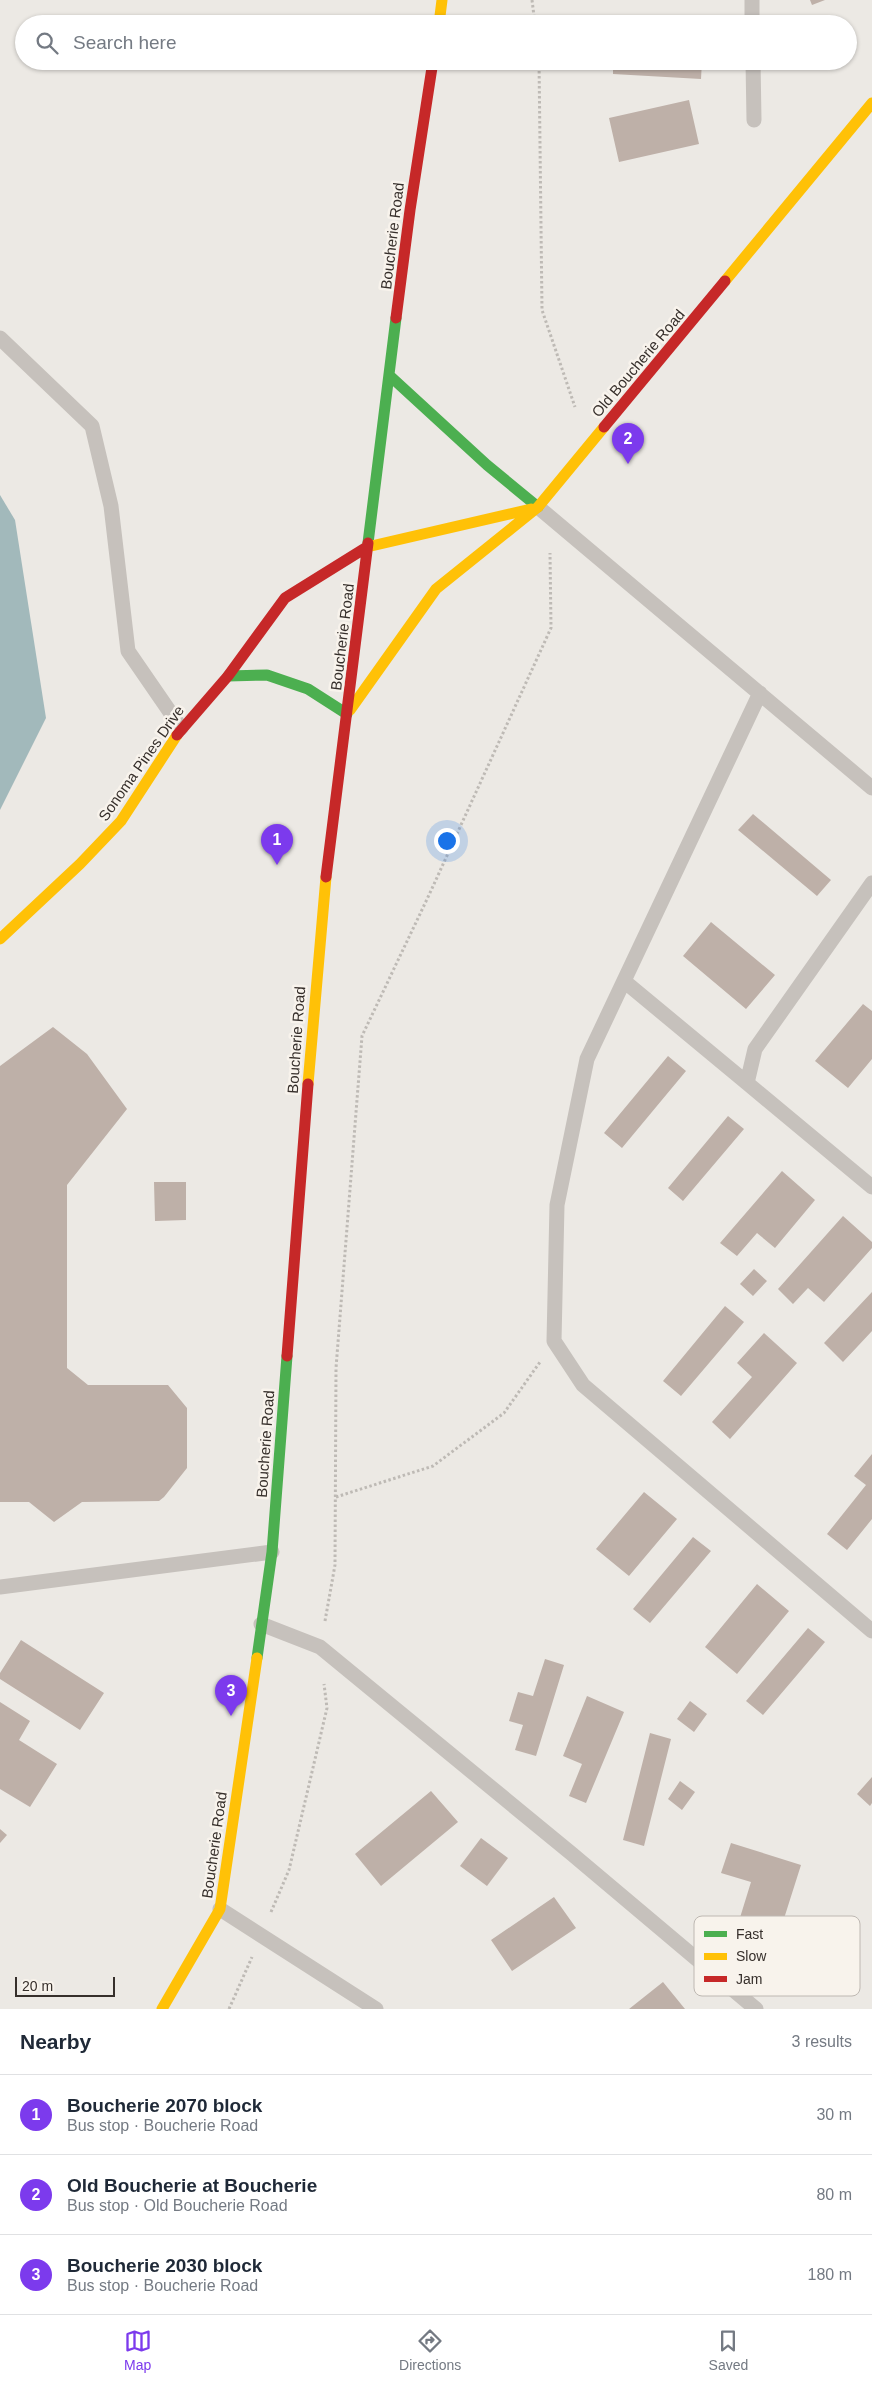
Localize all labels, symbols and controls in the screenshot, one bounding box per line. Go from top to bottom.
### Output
search box [15,15,857,70]
icon: search [33,29,61,57]
text: Search here [73,32,177,53]
street label: Boucherie Road [377,182,407,290]
street label: Old Boucherie Road [588,306,688,420]
pin: 2 [612,423,644,464]
street label: Boucherie Road [327,583,357,691]
street label: Sonoma Pines Drive [95,702,187,824]
pin: 1 [261,824,293,865]
your location [434,828,460,854]
street label: Boucherie Road [284,986,308,1094]
street label: Boucherie Road [253,1390,277,1498]
pin: 3 [215,1675,247,1716]
street label: Boucherie Road [198,1791,230,1899]
legend [694,1916,860,1996]
text: Fast [736,1926,763,1942]
text: Slow [736,1948,767,1964]
text: Jam [736,1971,762,1987]
scale bar [15,1974,115,1997]
text: 20 m [22,1978,53,1994]
text: Nearby [20,2030,91,2053]
text: 3 results [792,2033,852,2050]
text: Boucherie 2070 block [67,2095,262,2116]
text: 1 [32,2106,40,2123]
text: 30 m [816,2106,852,2123]
text: Bus stop · Boucherie Road [67,2117,258,2134]
text: Old Boucherie at Boucherie [67,2175,317,2196]
text: 2 [32,2186,40,2203]
text: 80 m [816,2186,852,2203]
text: Bus stop · Old Boucherie Road [67,2197,288,2214]
text: Boucherie 2030 block [67,2255,262,2276]
text: 3 [32,2266,40,2283]
text: 180 m [808,2266,852,2283]
text: Bus stop · Boucherie Road [67,2277,258,2294]
tab: Map [124,2327,152,2373]
tab: Directions [399,2327,461,2373]
tab: Saved [709,2327,748,2373]

